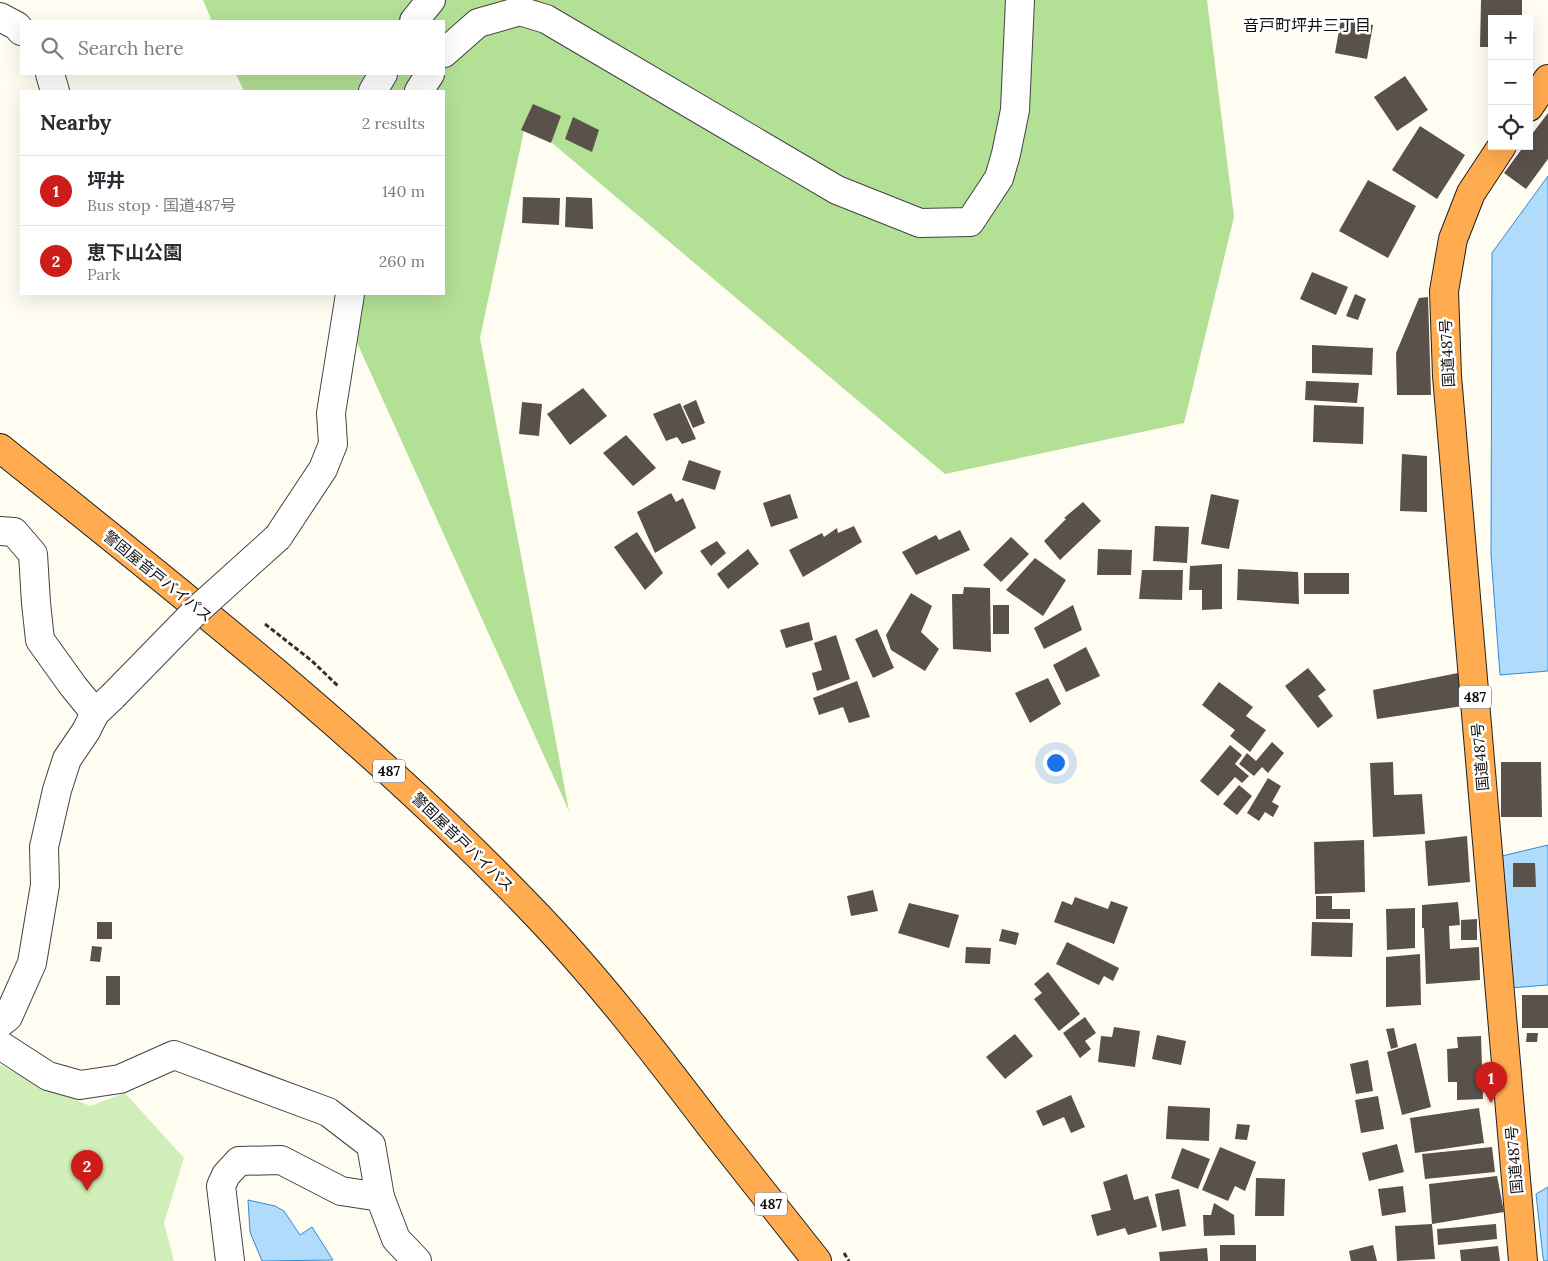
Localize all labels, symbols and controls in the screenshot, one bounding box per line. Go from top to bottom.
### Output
district label: 音戸町坪井三丁目 [1243,15,1371,35]
map controls [1488,15,1533,150]
button: + [1488,15,1533,60]
search box [20,20,445,75]
icon: search [38,34,66,62]
text: Search here [78,36,184,60]
button: − [1488,60,1533,105]
button: locate [1488,105,1533,150]
text: Nearby [40,109,111,136]
text: 2 results [362,113,425,133]
text: 坪井 [87,168,125,192]
text: 1 [53,181,59,201]
text: 140 m [382,181,425,201]
text: Bus stop · 国道487号 [87,195,236,215]
text: 恵下山公園 [87,240,182,264]
text: 2 [52,251,60,271]
text: 260 m [379,251,425,271]
text: Park [87,264,120,284]
street label: 国道487号 [1436,318,1458,388]
street label: 警固屋音戸バイパス [100,526,216,626]
road number: 487 [1459,686,1491,709]
street label: 国道487号 [1468,722,1492,792]
your location [1043,750,1069,776]
road number: 487 [373,759,405,782]
street label: 警固屋音戸バイパス [408,788,518,896]
pin: 1 [1475,1062,1507,1103]
street label: 国道487号 [1502,1125,1526,1195]
pin: 2 [71,1150,103,1191]
road number: 487 [755,1192,787,1216]

